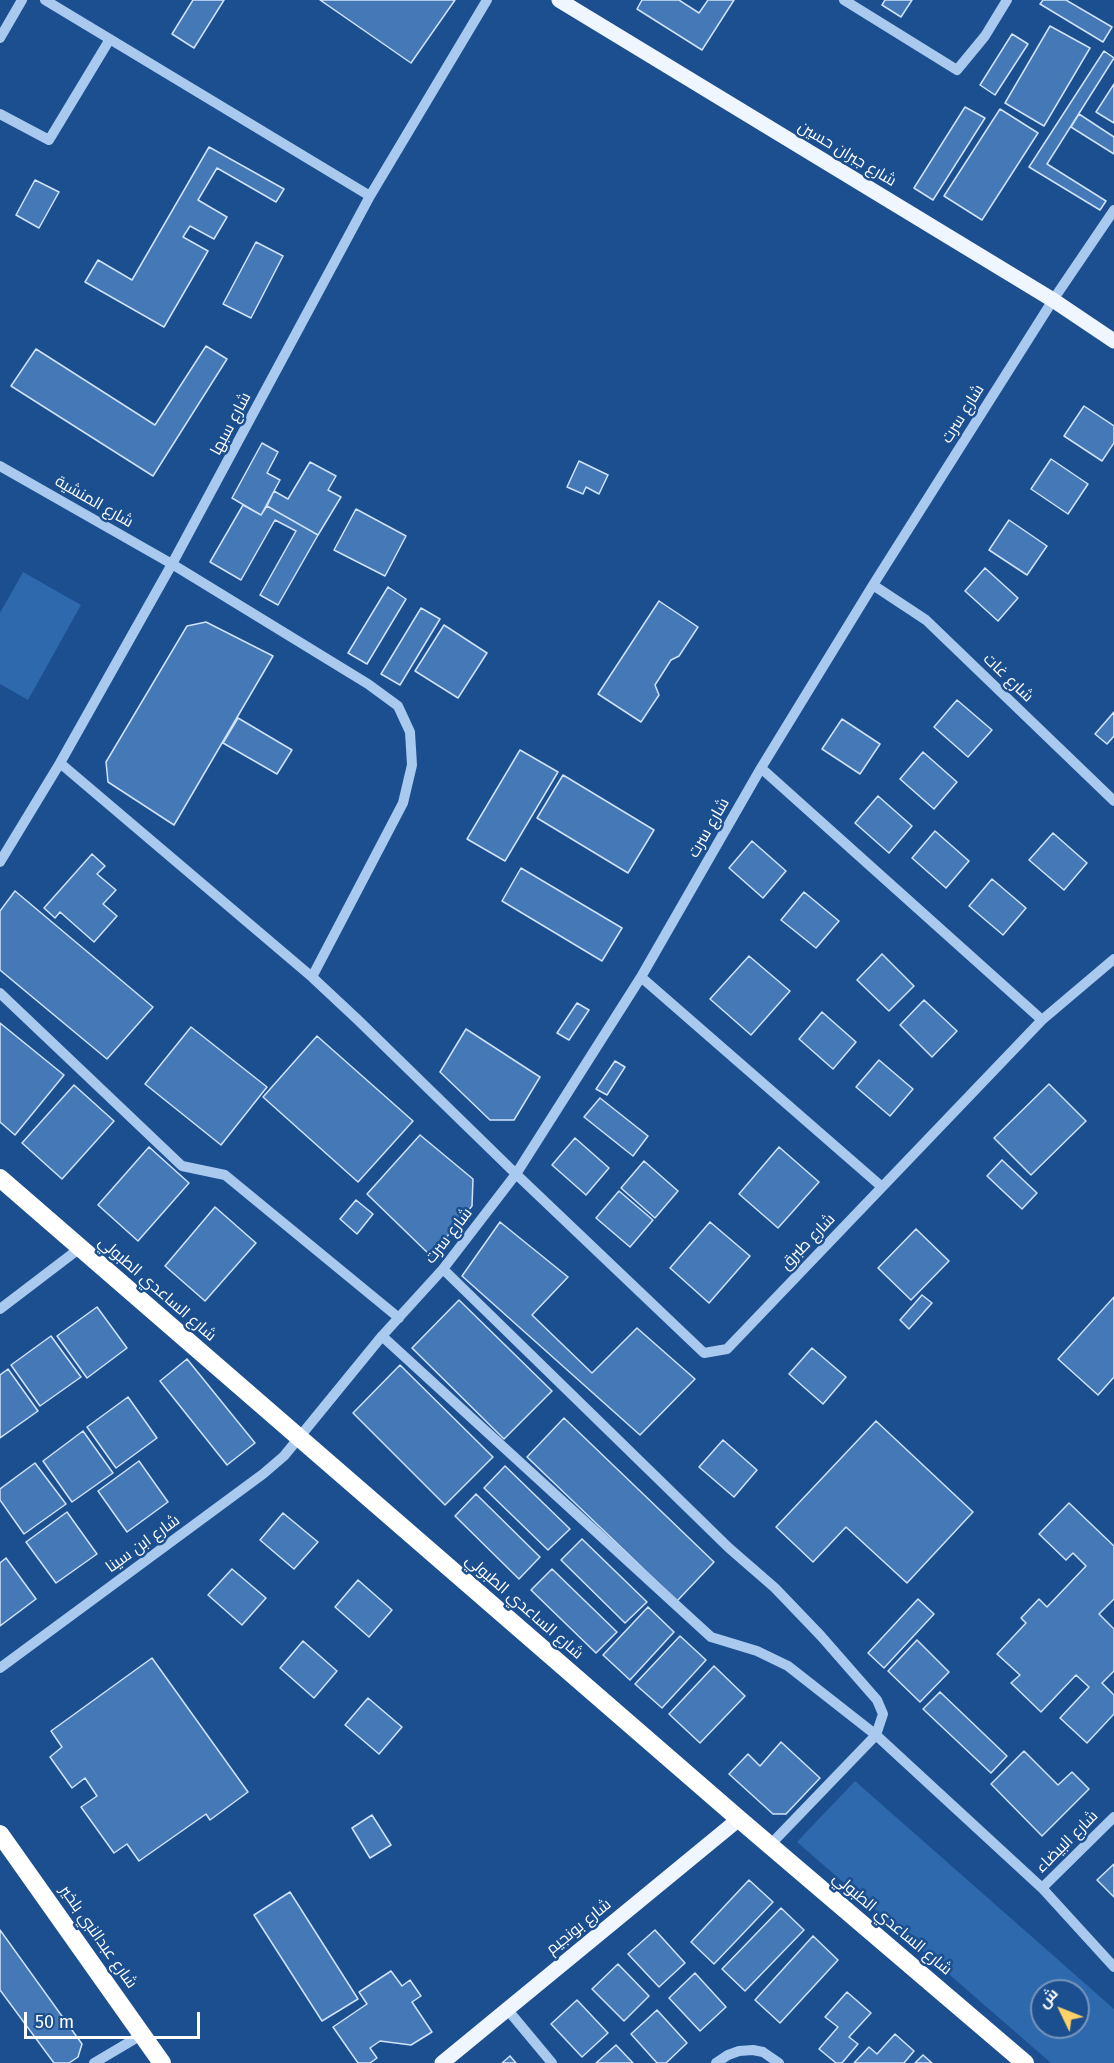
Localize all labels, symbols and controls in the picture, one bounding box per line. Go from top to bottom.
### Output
street label: شارع جبران حسين [794,117,900,191]
street label: شارع سرت [937,381,989,447]
street label: شارع سبها [206,389,256,459]
street label: شارع المنشية [51,472,137,532]
street label: شارع غات [979,650,1037,706]
street label: شارع سرت [684,795,734,861]
street label: شارع سرت [421,1204,477,1268]
street label: شارع طبرق [777,1210,839,1274]
street label: شارع الساعدي الطبولي [94,1233,220,1345]
street label: شارع ابن سينا [102,1511,184,1577]
street label: شارع الساعدي الطبولي [461,1551,587,1663]
street label: شارع البيضاء [1032,1807,1102,1877]
street label: شارع الساعدي الطبولي [828,1868,956,1980]
street label: شارع عبدالنبي بلخير [55,1882,141,1992]
street label: شارع بونجيم [543,1895,615,1959]
north arrow [1030,1979,1090,2039]
text: ش [1034,1984,1062,2012]
scale bar [27,2000,202,2038]
text: 50 m [35,2011,74,2033]

